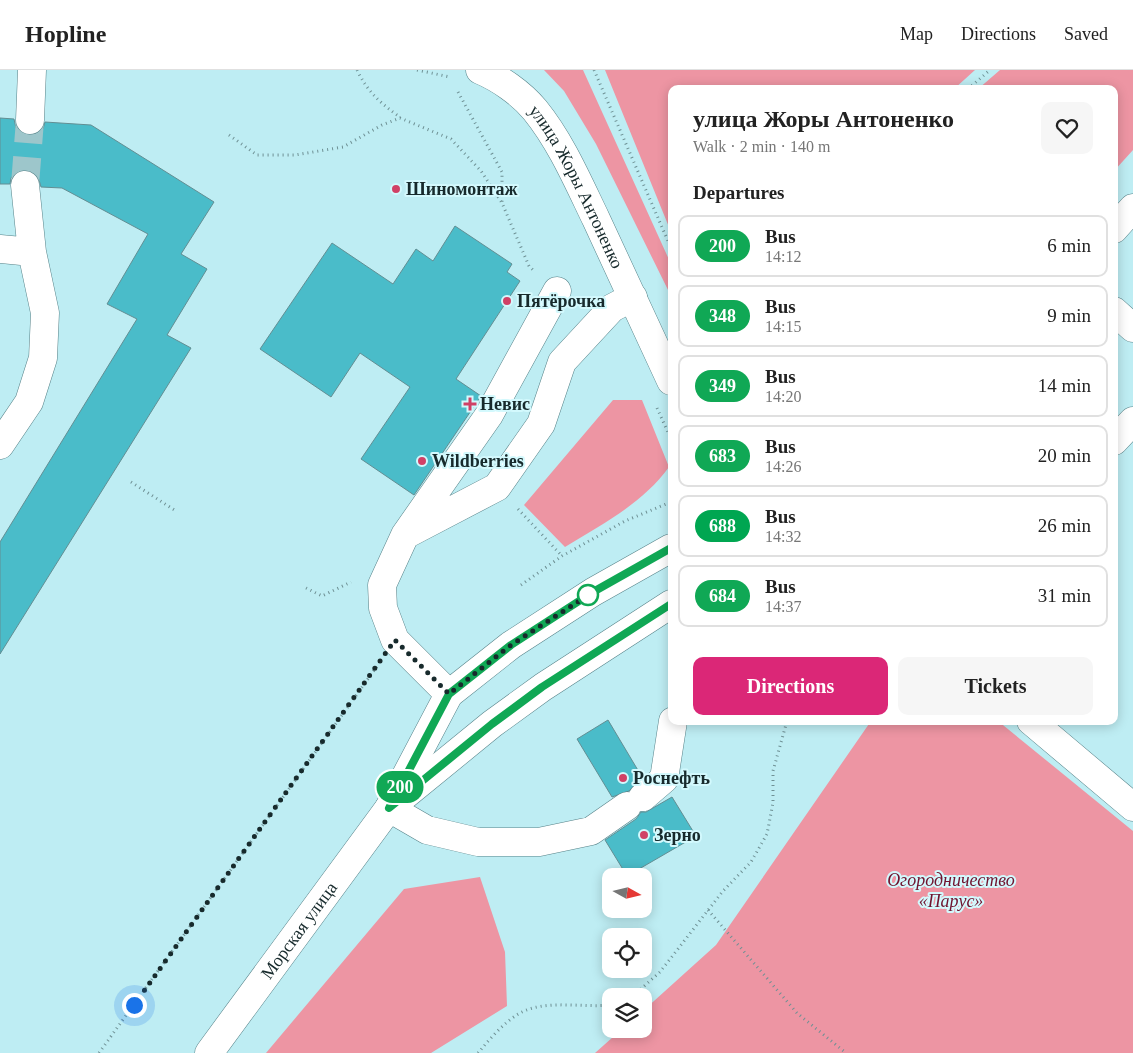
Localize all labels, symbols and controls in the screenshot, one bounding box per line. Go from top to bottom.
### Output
text: Hopline [25,21,106,47]
text: Map [900,24,933,44]
text: Directions [961,24,1036,44]
text: Saved [1064,24,1108,44]
street label: улица Жоры Антоненко [525,101,627,272]
button: heart [1041,102,1093,154]
text: улица Жоры Антоненко [693,106,954,132]
text: Walk · 2 min · 140 m [693,138,830,155]
place label: Шиномонтаж [406,179,519,199]
text: Departures [693,182,784,203]
marker: Шиномонтаж [390,183,402,195]
text: Bus [765,226,796,247]
text: 6 min [1047,235,1091,256]
text: 200 [709,236,736,256]
text: 14:12 [765,248,801,265]
place label: Пятёрочка [517,291,605,311]
marker: Пятёрочка [501,295,513,307]
text: Bus [765,296,796,317]
text: 9 min [1047,305,1091,326]
text: 348 [709,306,736,326]
text: 14:15 [765,318,801,335]
text: Bus [765,366,796,387]
text: 14 min [1038,375,1091,396]
text: 349 [709,376,736,396]
text: 14:20 [765,388,801,405]
place label: Невис [480,394,530,414]
marker: Невис [464,398,476,410]
text: Bus [765,436,796,457]
text: 20 min [1038,445,1091,466]
text: 683 [709,446,736,466]
place label: Wildberries [432,451,524,471]
marker: Wildberries [416,455,428,467]
text: 14:26 [765,458,801,475]
text: Bus [765,506,796,527]
text: 26 min [1038,515,1091,536]
text: 688 [709,516,736,536]
text: 14:32 [765,528,801,545]
text: Bus [765,576,796,597]
unlabelled marker [577,584,599,606]
text: 31 min [1038,585,1091,606]
text: 684 [709,586,736,606]
text: 14:37 [765,598,801,615]
button: Directions [693,657,888,715]
button: Tickets [898,657,1093,715]
place label: Роснефть [633,768,710,788]
line badge: 200 [371,771,429,803]
marker: Роснефть [617,772,629,784]
text: 200 [387,777,414,797]
place label: Зерно [654,825,701,845]
marker: Зерно [638,829,650,841]
north arrow [602,868,652,918]
map controls [602,868,652,1038]
park label: Огородничество «Парус» [887,870,1015,911]
street label: Морская улица [257,878,341,983]
button: locate [602,928,652,978]
button: layers [602,988,652,1038]
your location [122,993,147,1018]

